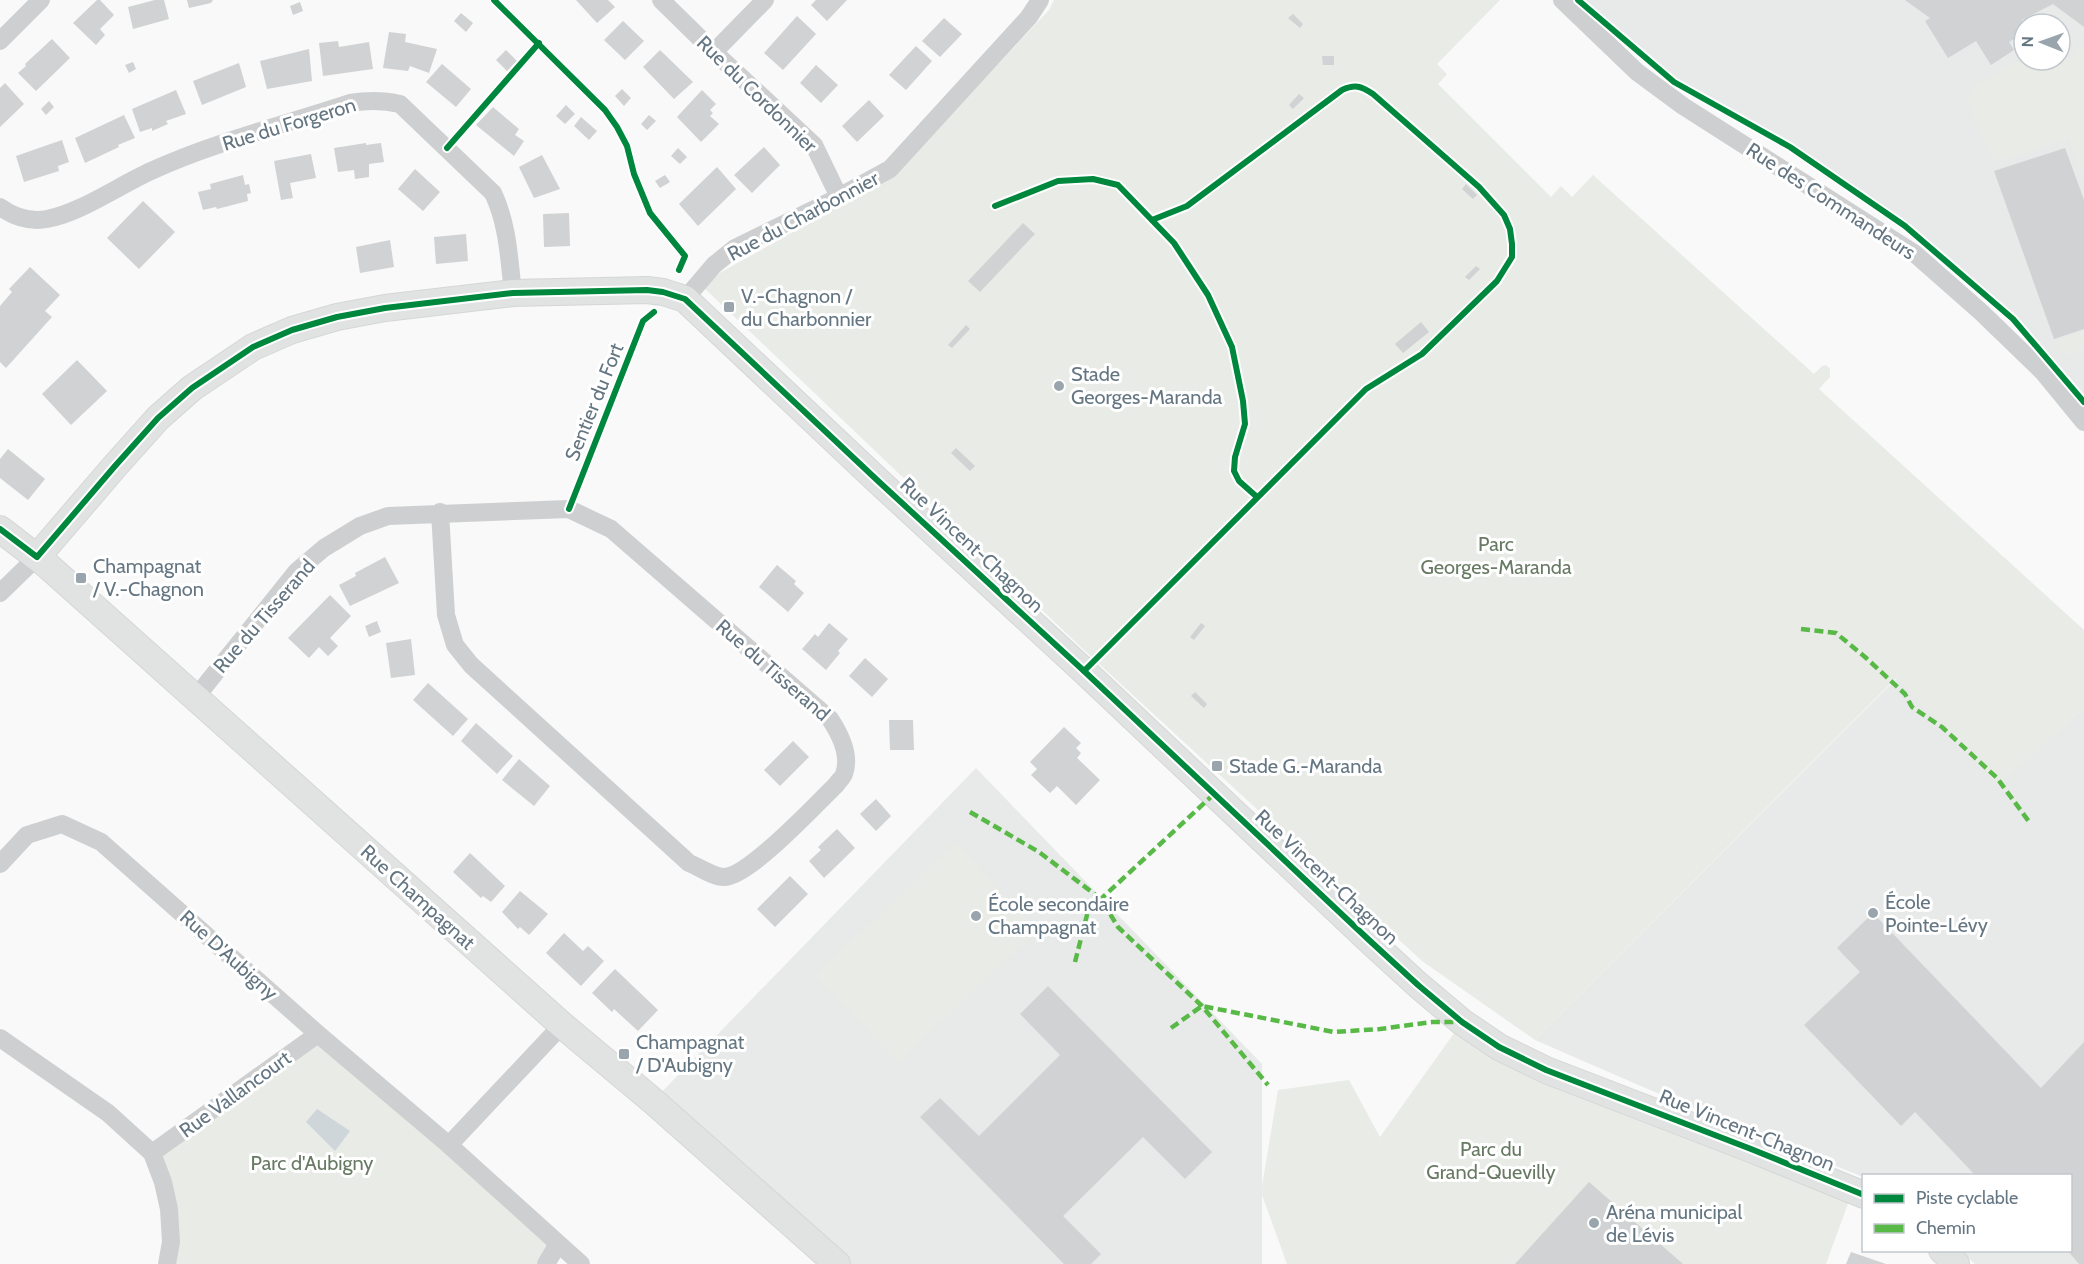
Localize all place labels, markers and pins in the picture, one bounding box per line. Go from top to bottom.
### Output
place label: V.-Chagnon / du Charbonnier [741,284,872,331]
marker: V.-Chagnon / du Charbonnier [722,300,736,314]
place label: Stade Georges-Maranda [1071,362,1223,409]
marker: Stade Georges-Maranda [1052,379,1066,393]
place label: Champagnat / V.-Chagnon [92,554,204,601]
marker: Champagnat / V.-Chagnon [74,571,88,585]
place label: Stade G.-Maranda [1229,754,1382,778]
marker: Stade G.-Maranda [1210,759,1224,773]
place label: École Pointe-Lévy [1885,890,1988,937]
place label: École secondaire Champagnat [988,892,1129,939]
marker: École Pointe-Lévy [1866,906,1880,920]
marker: École secondaire Champagnat [969,909,983,923]
place label: Champagnat / D'Aubigny [635,1030,745,1077]
marker: Champagnat / D'Aubigny [617,1047,631,1061]
place label: Aréna municipal de Lévis [1606,1200,1742,1247]
marker: Aréna municipal de Lévis [1587,1216,1601,1230]

